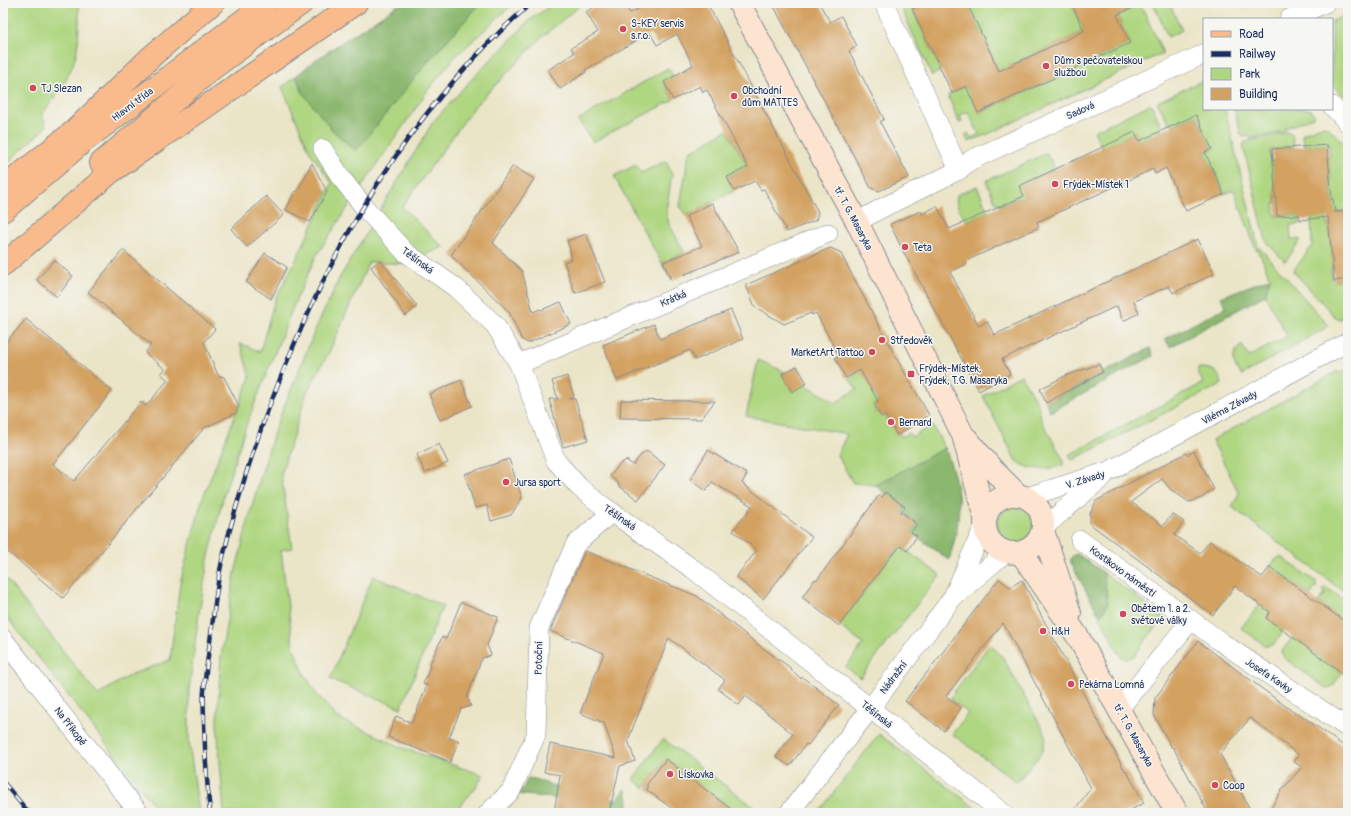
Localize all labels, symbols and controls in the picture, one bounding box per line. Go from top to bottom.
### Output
place label: S-KEY servis s.r.o. [631,18,685,42]
legend [1203,18,1333,110]
marker: S-KEY servis s.r.o. [618,24,628,34]
text: Road [1239,27,1264,42]
text: Railway [1239,47,1275,62]
place label: Dům s pečovatelskou službou [1054,55,1143,79]
marker: Dům s pečovatelskou službou [1041,61,1051,71]
text: Park [1239,67,1260,82]
marker: TJ Slezan [28,83,38,93]
place label: TJ Slezan [41,83,82,95]
street label: Hlavní třída [110,85,156,124]
place label: Obchodní dům MATTES [742,85,798,109]
text: Building [1239,87,1278,102]
marker: Obchodní dům MATTES [729,91,739,101]
street label: Sadová [1064,99,1097,122]
marker: Frýdek-Místek 1 [1050,179,1060,189]
place label: Frýdek-Místek 1 [1063,179,1129,191]
street label: tř. T. G. Masaryka [831,184,875,253]
marker: Teta [900,242,910,252]
place label: Teta [913,242,932,254]
street label: Těšínská [399,245,436,277]
street label: Krátká [659,288,689,310]
marker: Středověk [877,335,887,345]
place label: Středověk [890,335,934,347]
place label: MarketArt Tattoo [791,347,865,359]
marker: MarketArt Tattoo [867,347,877,357]
place label: Frýdek-Místek, Frýdek, T.G. Masaryka [919,363,1008,387]
marker: Frýdek-Místek, Frýdek, T.G. Masaryka [906,369,916,379]
street label: Viléma Závady [1200,388,1260,427]
marker: Bernard [886,417,896,427]
place label: Bernard [899,417,932,429]
street label: V. Závady [1064,468,1107,492]
marker: Jursa sport [501,477,511,487]
place label: Jursa sport [514,477,562,489]
street label: Těšínská [601,502,638,534]
street label: Kostikovo náměstí [1087,544,1158,600]
place label: Obětem 1. a 2. světové války [1131,603,1190,627]
marker: Obětem 1. a 2. světové války [1118,609,1128,619]
marker: H&H [1038,626,1048,636]
place label: H&H [1051,626,1070,638]
street label: Potoční [533,641,545,675]
street label: Josefa Kavky [1243,656,1295,696]
street label: Nádražní [878,659,910,696]
marker: Pekárna Lomná [1066,679,1076,689]
place label: Pekárna Lomná [1079,679,1145,691]
street label: Těšínská [858,698,895,731]
street label: tř. T. G. Masaryka [1110,701,1156,769]
street label: Na Příkopě [51,705,89,748]
marker: Lískovka [665,769,675,779]
place label: Lískovka [678,769,714,781]
marker: Coop [1210,780,1220,790]
place label: Coop [1223,780,1245,792]

